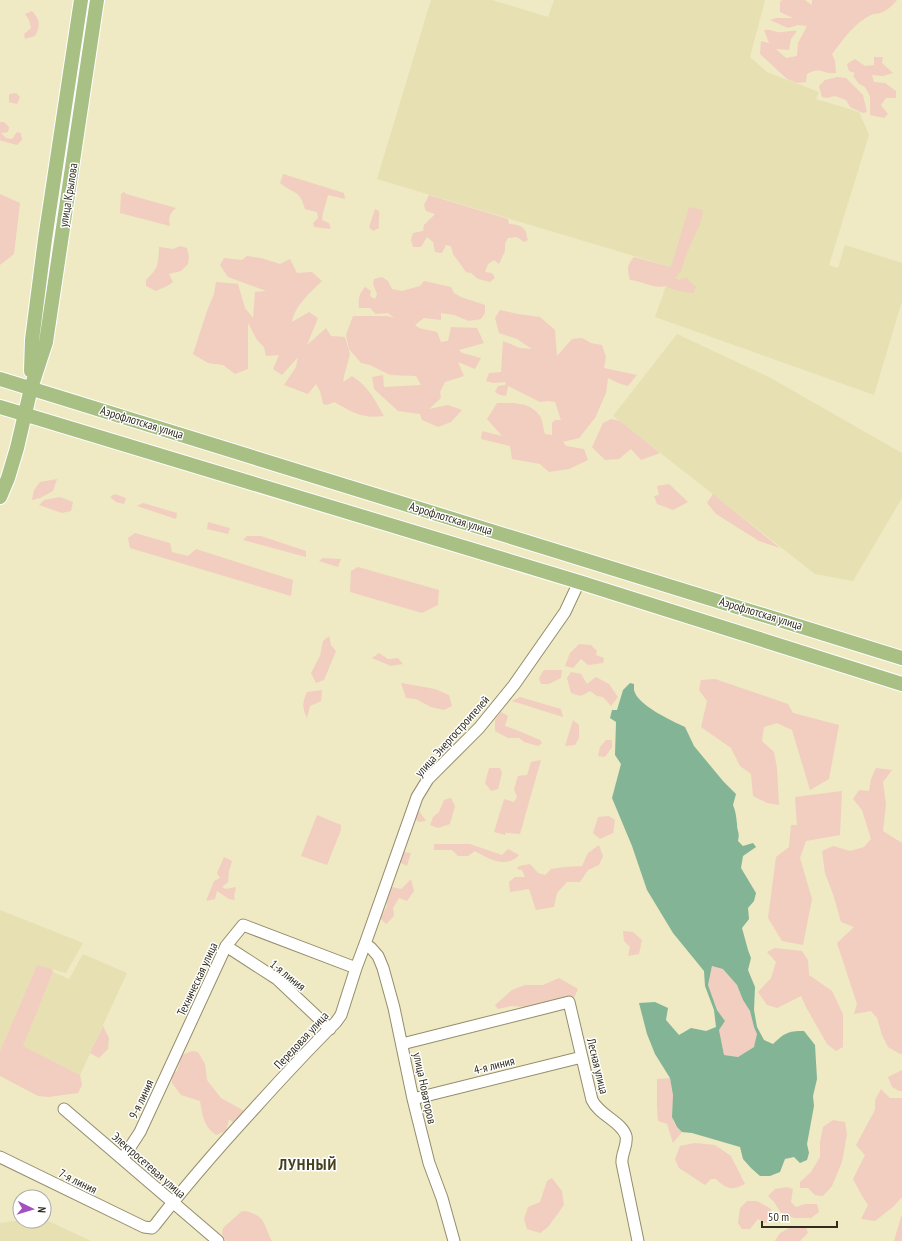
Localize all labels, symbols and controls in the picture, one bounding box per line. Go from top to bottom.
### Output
street label: улица Крылова [56,162,80,228]
street label: Аэрофлотская улица [99,402,186,442]
street label: Аэрофлотская улица [408,498,495,538]
street label: Аэрофлотская улица [718,593,805,633]
street label: улица Энергостроителей [412,692,492,780]
street label: Техническая улица [173,940,221,1018]
street label: 1-я линия [267,956,309,994]
street label: Передовая улица [271,1008,332,1072]
street label: Лесная улица [584,1036,612,1096]
street label: улица Новаторов [410,1051,440,1125]
street label: 4-я линия [472,1053,516,1077]
street label: 9-я линия [125,1077,157,1121]
street label: Электросетевая улица [109,1129,189,1201]
district label: ЛУННЫЙ [278,1154,337,1174]
street label: 7-я линия [56,1165,100,1197]
north arrow [12,1189,52,1229]
scale bar [762,1203,837,1229]
text: N [35,1206,49,1213]
text: 50 m [768,1209,789,1224]

